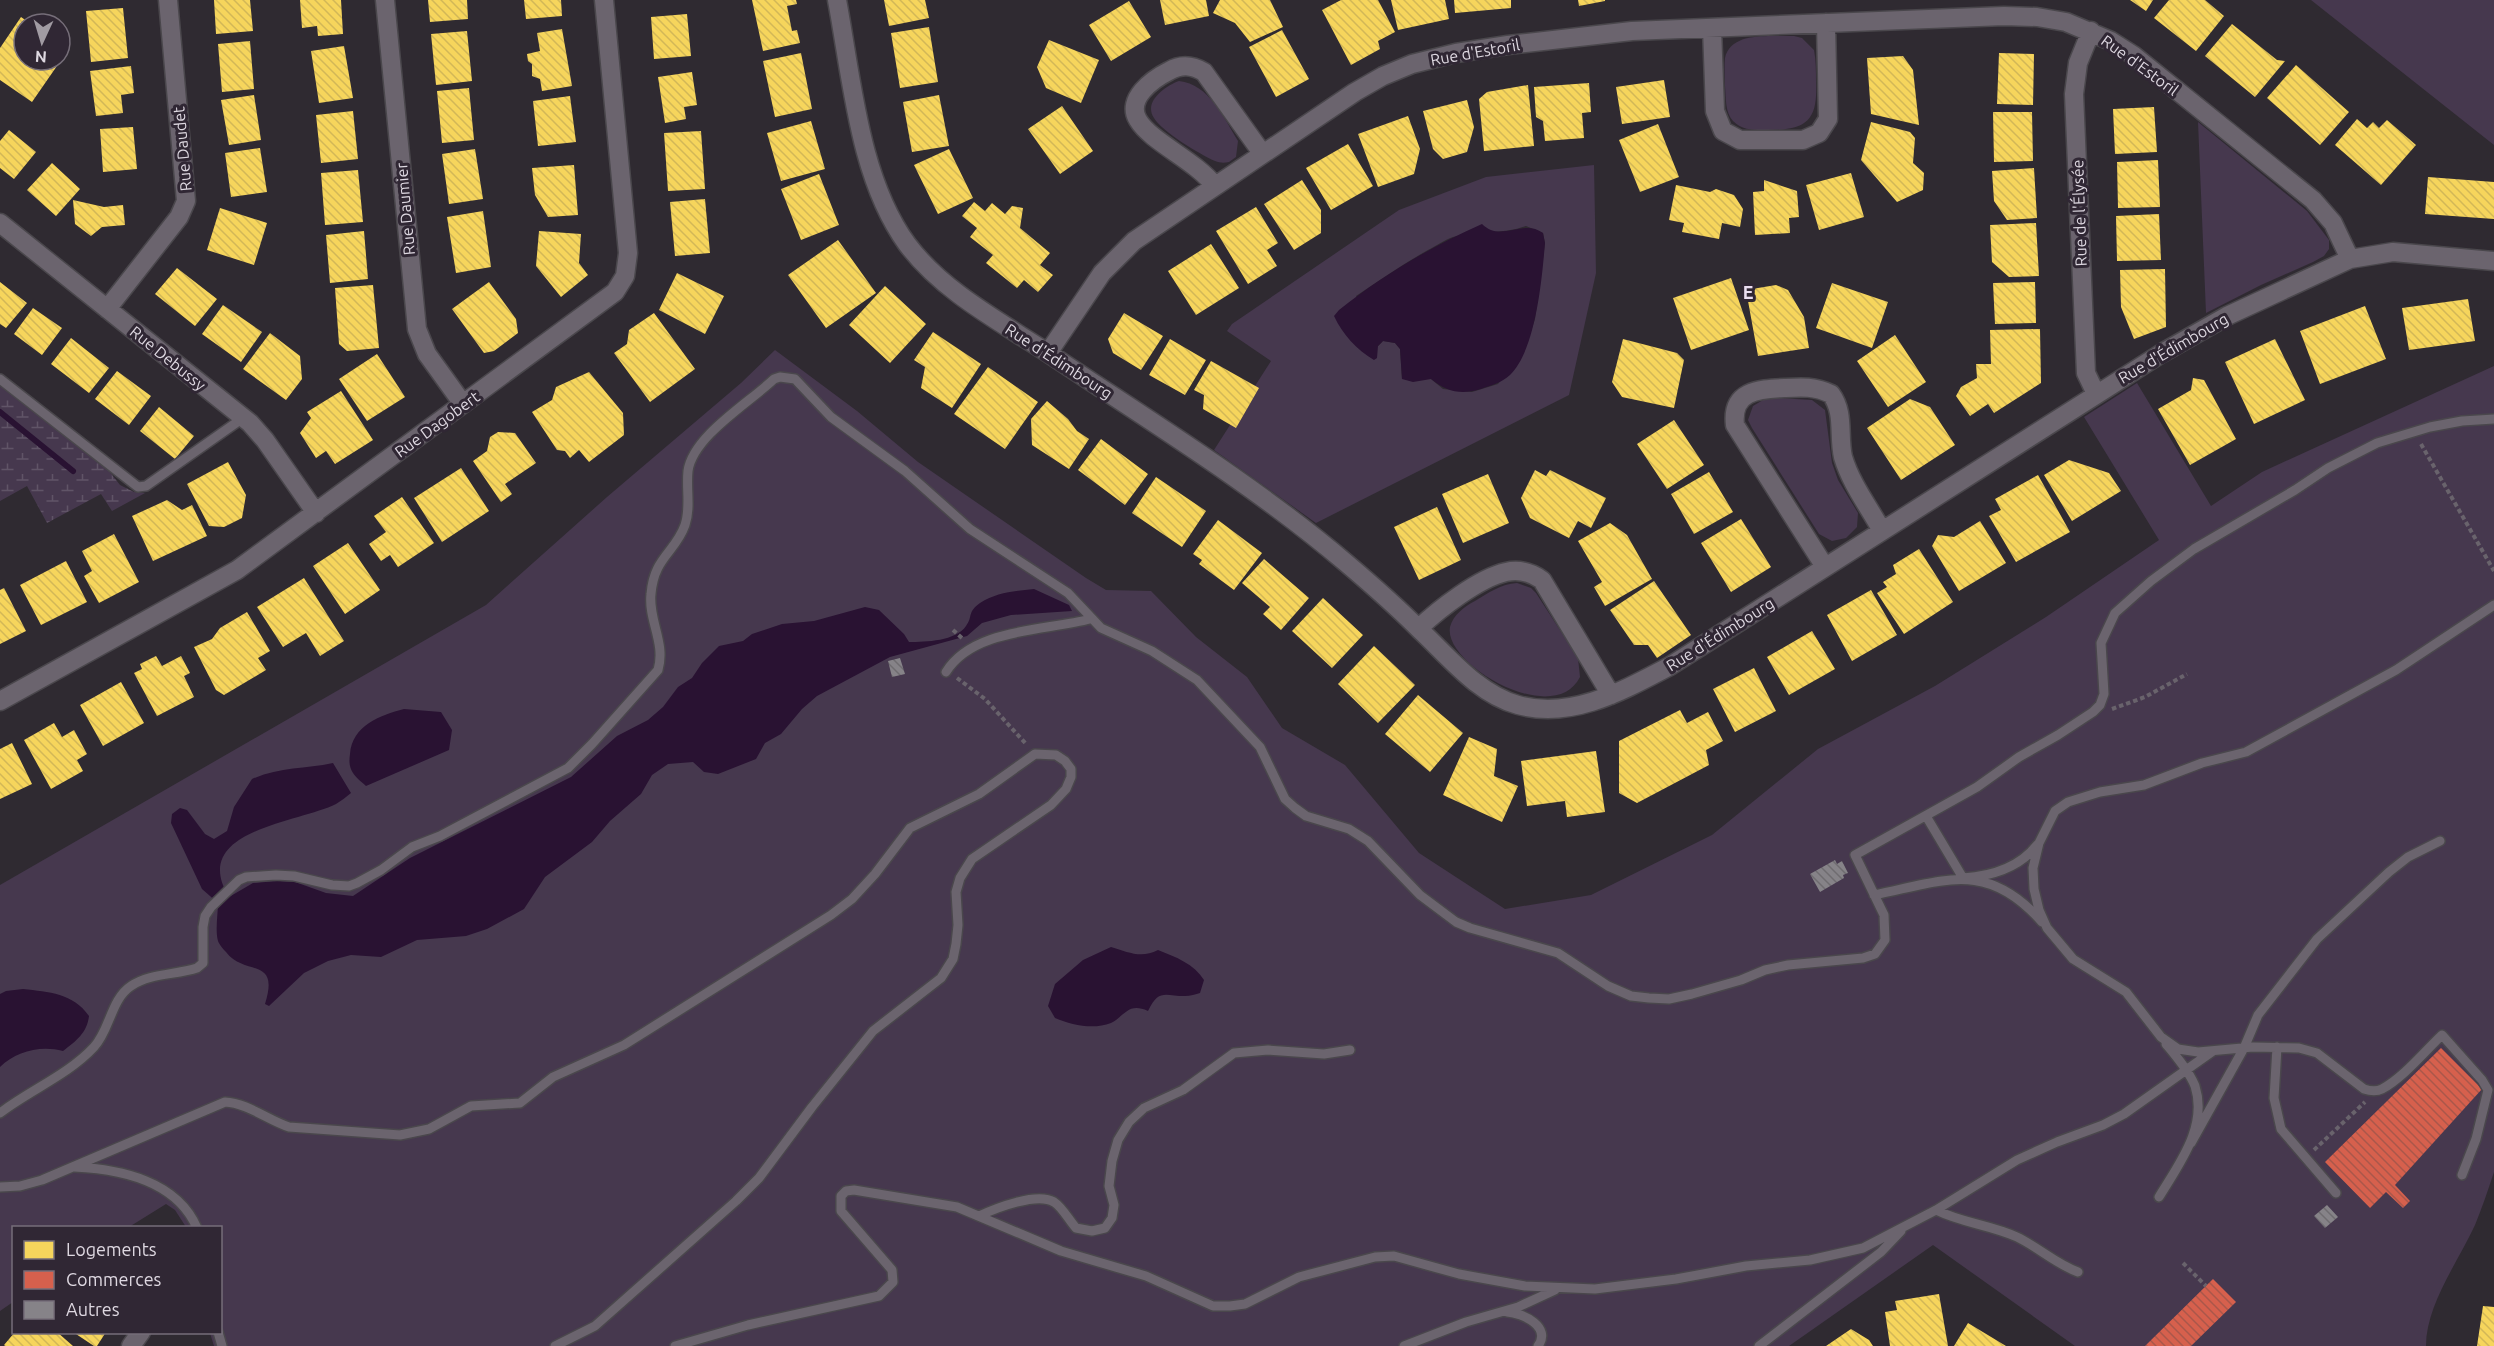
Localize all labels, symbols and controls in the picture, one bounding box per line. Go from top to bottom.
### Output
north arrow [12,12,72,72]
street label: Rue d'Estoril [2098,31,2182,99]
street label: Rue d'Estoril [1429,35,1521,69]
text: N [34,48,48,66]
street label: Rue Daudet [169,105,195,192]
street label: Rue de l'Élysée [2066,159,2090,267]
street label: Rue Daumier [392,162,418,256]
district label: E [1743,282,1754,302]
street label: Rue d'Édimbourg [2114,308,2231,387]
street label: Rue d'Édimbourg [1002,318,1117,402]
street label: Rue Debussy [127,322,210,394]
street label: Rue Dagobert [391,387,483,461]
street label: Rue d'Édimbourg [1662,592,1777,674]
legend [12,1226,222,1334]
text: Logements [66,1239,157,1259]
text: Commerces [66,1269,162,1289]
text: Autres [66,1299,120,1319]

